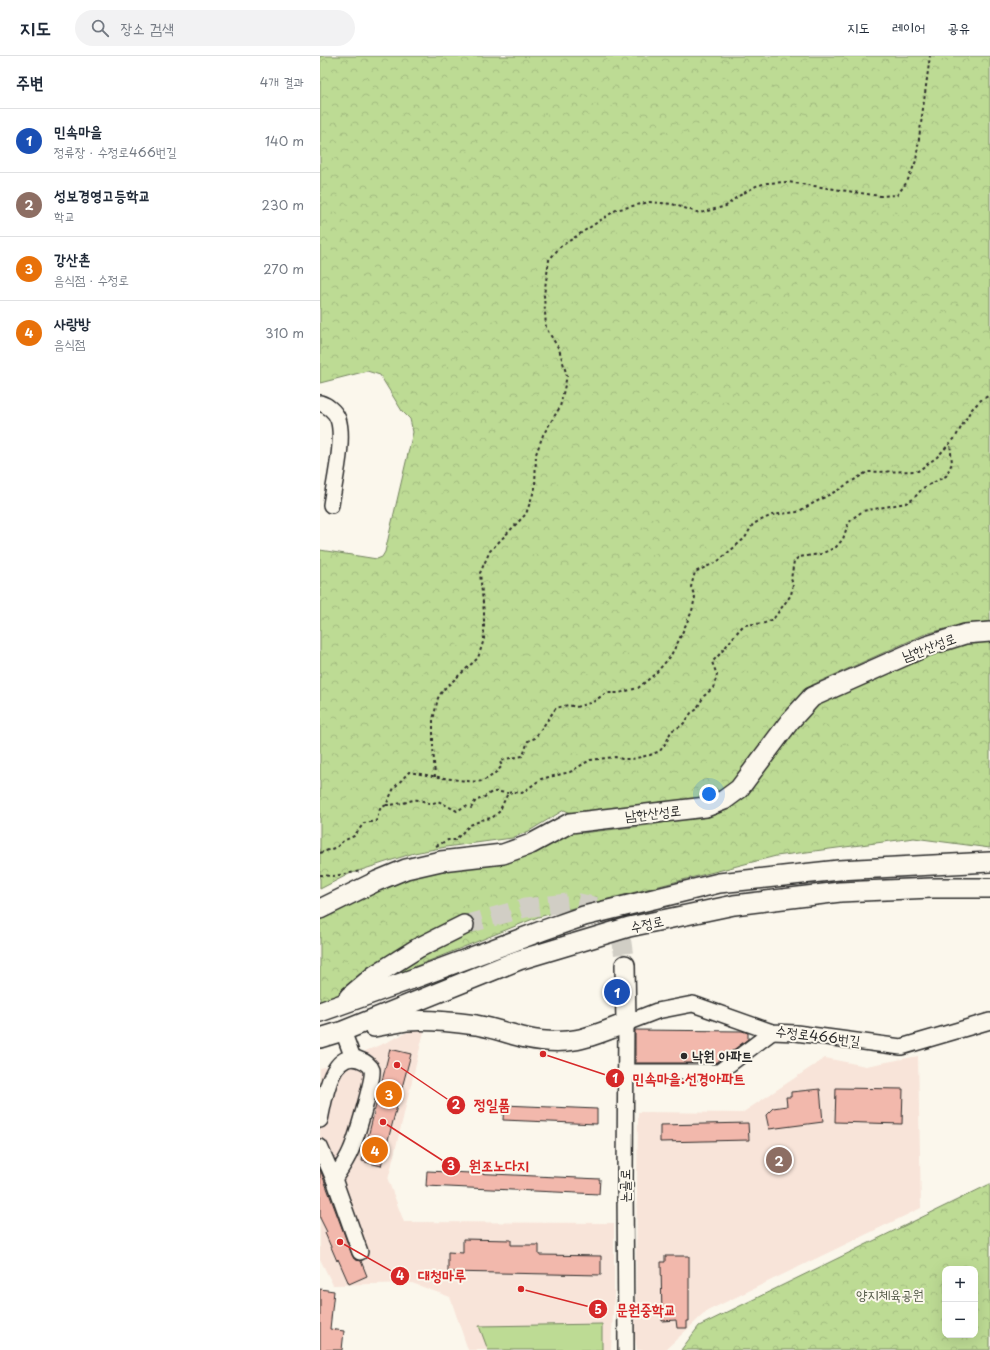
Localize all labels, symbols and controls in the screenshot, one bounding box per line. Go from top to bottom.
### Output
search box [75,10,355,46]
text: 지도 [20,13,51,41]
text: 장소 검색 [121,16,174,39]
icon: search [89,17,111,39]
text: 지도 [847,17,870,38]
text: 레이어 [892,17,925,38]
text: 공유 [947,17,970,38]
text: 주변 [16,69,43,95]
text: 4개 결과 [260,72,304,91]
text: 민속마을 [54,119,102,142]
text: 1 [26,131,32,150]
text: 140 m [265,131,304,150]
text: 정류장 · 수정로466번길 [54,142,177,161]
text: 성보경영고등학교 [54,183,151,206]
text: 2 [24,195,34,214]
text: 230 m [262,195,304,214]
text: 학교 [54,206,75,225]
text: 강산촌 [54,247,90,270]
text: 3 [25,259,33,278]
text: 270 m [263,259,304,278]
text: 음식점 · 수정로 [54,270,129,289]
text: 사랑방 [54,311,90,334]
text: 4 [25,323,33,342]
text: 310 m [265,323,304,342]
text: 음식점 [54,334,85,353]
street label: 남한산성로 [899,627,959,666]
your location [699,784,719,804]
street label: 남한산성로 [624,799,682,826]
street label: 수정로 [628,910,666,937]
pin: 1 [604,977,630,1007]
street label: 수정로466번길 [774,1020,862,1051]
place label: 낙원 아파트 [692,1045,753,1066]
marker: 낙원 아파트 [679,1051,689,1061]
callout: 민속마을.선경아파트 [605,1065,754,1092]
text: 민속마을.선경아파트 [633,1066,745,1089]
text: 1 [612,1069,618,1087]
pin: 3 [376,1079,402,1109]
callout: 정일품 [446,1092,518,1119]
text: 정일품 [473,1092,510,1115]
text: 2 [452,1095,461,1113]
pin: 4 [362,1135,388,1165]
pin: 2 [766,1145,792,1175]
callout: 원조노다지 [441,1152,537,1179]
text: 원조노다지 [469,1153,529,1176]
text: 3 [447,1156,455,1174]
street label: 논골로 [614,1169,635,1203]
callout: 대청마루 [390,1263,475,1290]
text: 대청마루 [418,1263,466,1286]
text: 4 [396,1266,404,1284]
map controls [942,1266,978,1338]
button: + [942,1266,978,1302]
park label: 양지체육공원 [856,1284,924,1305]
callout: 문원중학교 [588,1296,684,1323]
text: 문원중학교 [616,1297,676,1320]
text: 5 [594,1300,602,1318]
button: − [942,1302,978,1338]

